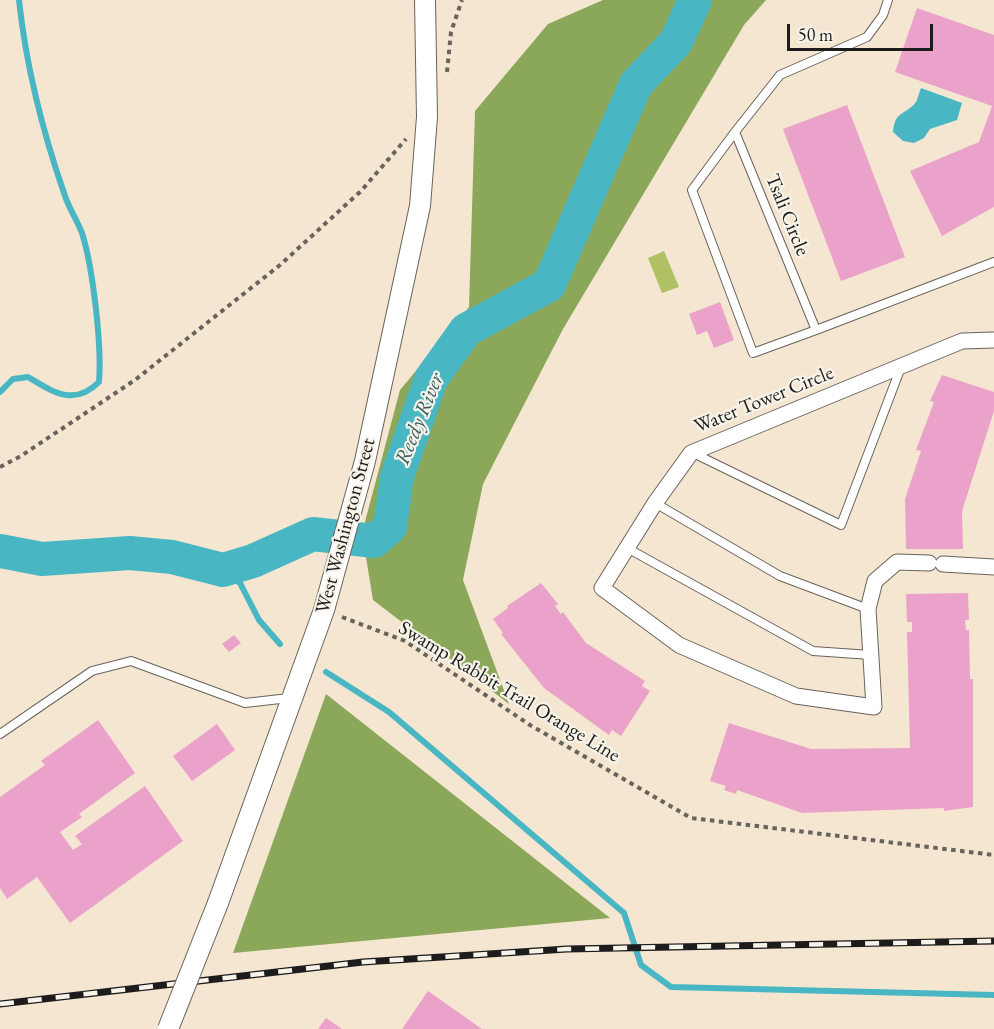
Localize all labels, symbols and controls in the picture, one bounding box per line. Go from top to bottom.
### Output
scale bar [790,12,936,50]
text: 50 m [798,23,833,46]
street label: Tsali Circle [760,171,814,259]
street label: Water Tower Circle [691,361,837,439]
water label: Reedy River [390,369,450,469]
street label: West Washington Street [311,436,381,616]
street label: Swamp Rabbit Trail Orange Line [394,616,624,768]

